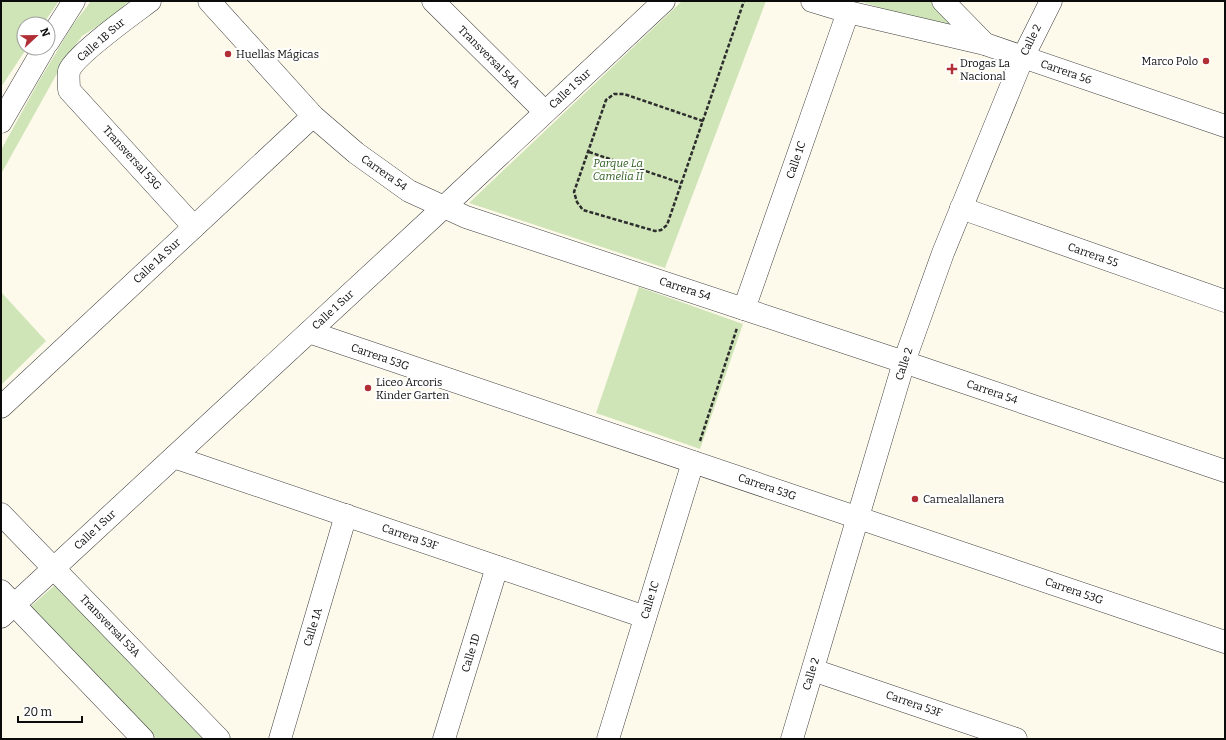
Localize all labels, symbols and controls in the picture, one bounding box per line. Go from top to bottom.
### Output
north arrow [16,16,56,56]
street label: Calle 1B Sur [74,16,128,64]
street label: Calle 2 [1018,22,1044,58]
street label: Transversal 54A [455,23,523,91]
text: N [37,26,53,39]
place label: Huellas Mágicas [236,48,319,61]
marker: Huellas Mágicas [223,49,233,59]
place label: Marco Polo [1142,55,1198,68]
marker: Marco Polo [1201,56,1211,66]
place label: Drogas La Nacional [960,57,1010,83]
street label: Carrera 56 [1039,57,1093,87]
marker: Drogas La Nacional [947,64,957,74]
street label: Calle 1 Sur [546,66,594,112]
street label: Transversal 53G [100,123,164,193]
street label: Calle 1C [784,139,808,181]
street label: Carrera 54 [358,152,410,194]
park label: Parque La Camelia II [593,157,645,183]
street label: Calle 1A Sur [131,236,183,286]
street label: Carrera 55 [1066,240,1120,270]
street label: Carrera 54 [658,275,713,304]
street label: Calle 1 Sur [309,287,357,333]
street label: Carrera 53G [349,341,411,373]
street label: Calle 2 [893,346,915,382]
place label: Liceo Arcoris Kinder Garten [376,376,449,402]
street label: Carrera 54 [965,377,1020,407]
marker: Liceo Arcoris Kinder Garten [363,383,373,393]
street label: Carrera 53G [736,471,798,503]
place label: Carnealallanera [923,493,1004,506]
marker: Carnealallanera [910,494,920,504]
street label: Calle 1 Sur [71,507,119,553]
street label: Carrera 53F [380,521,440,553]
street label: Carrera 53G [1043,575,1105,607]
street label: Calle 1C [638,579,662,621]
street label: Transversal 53A [77,592,143,660]
street label: Calle 1A [301,606,325,648]
street label: Calle 1D [459,632,483,674]
street label: Calle 2 [800,656,822,692]
street label: Carrera 53F [884,688,944,720]
scale bar [18,698,82,724]
text: 20 m [24,705,53,719]

